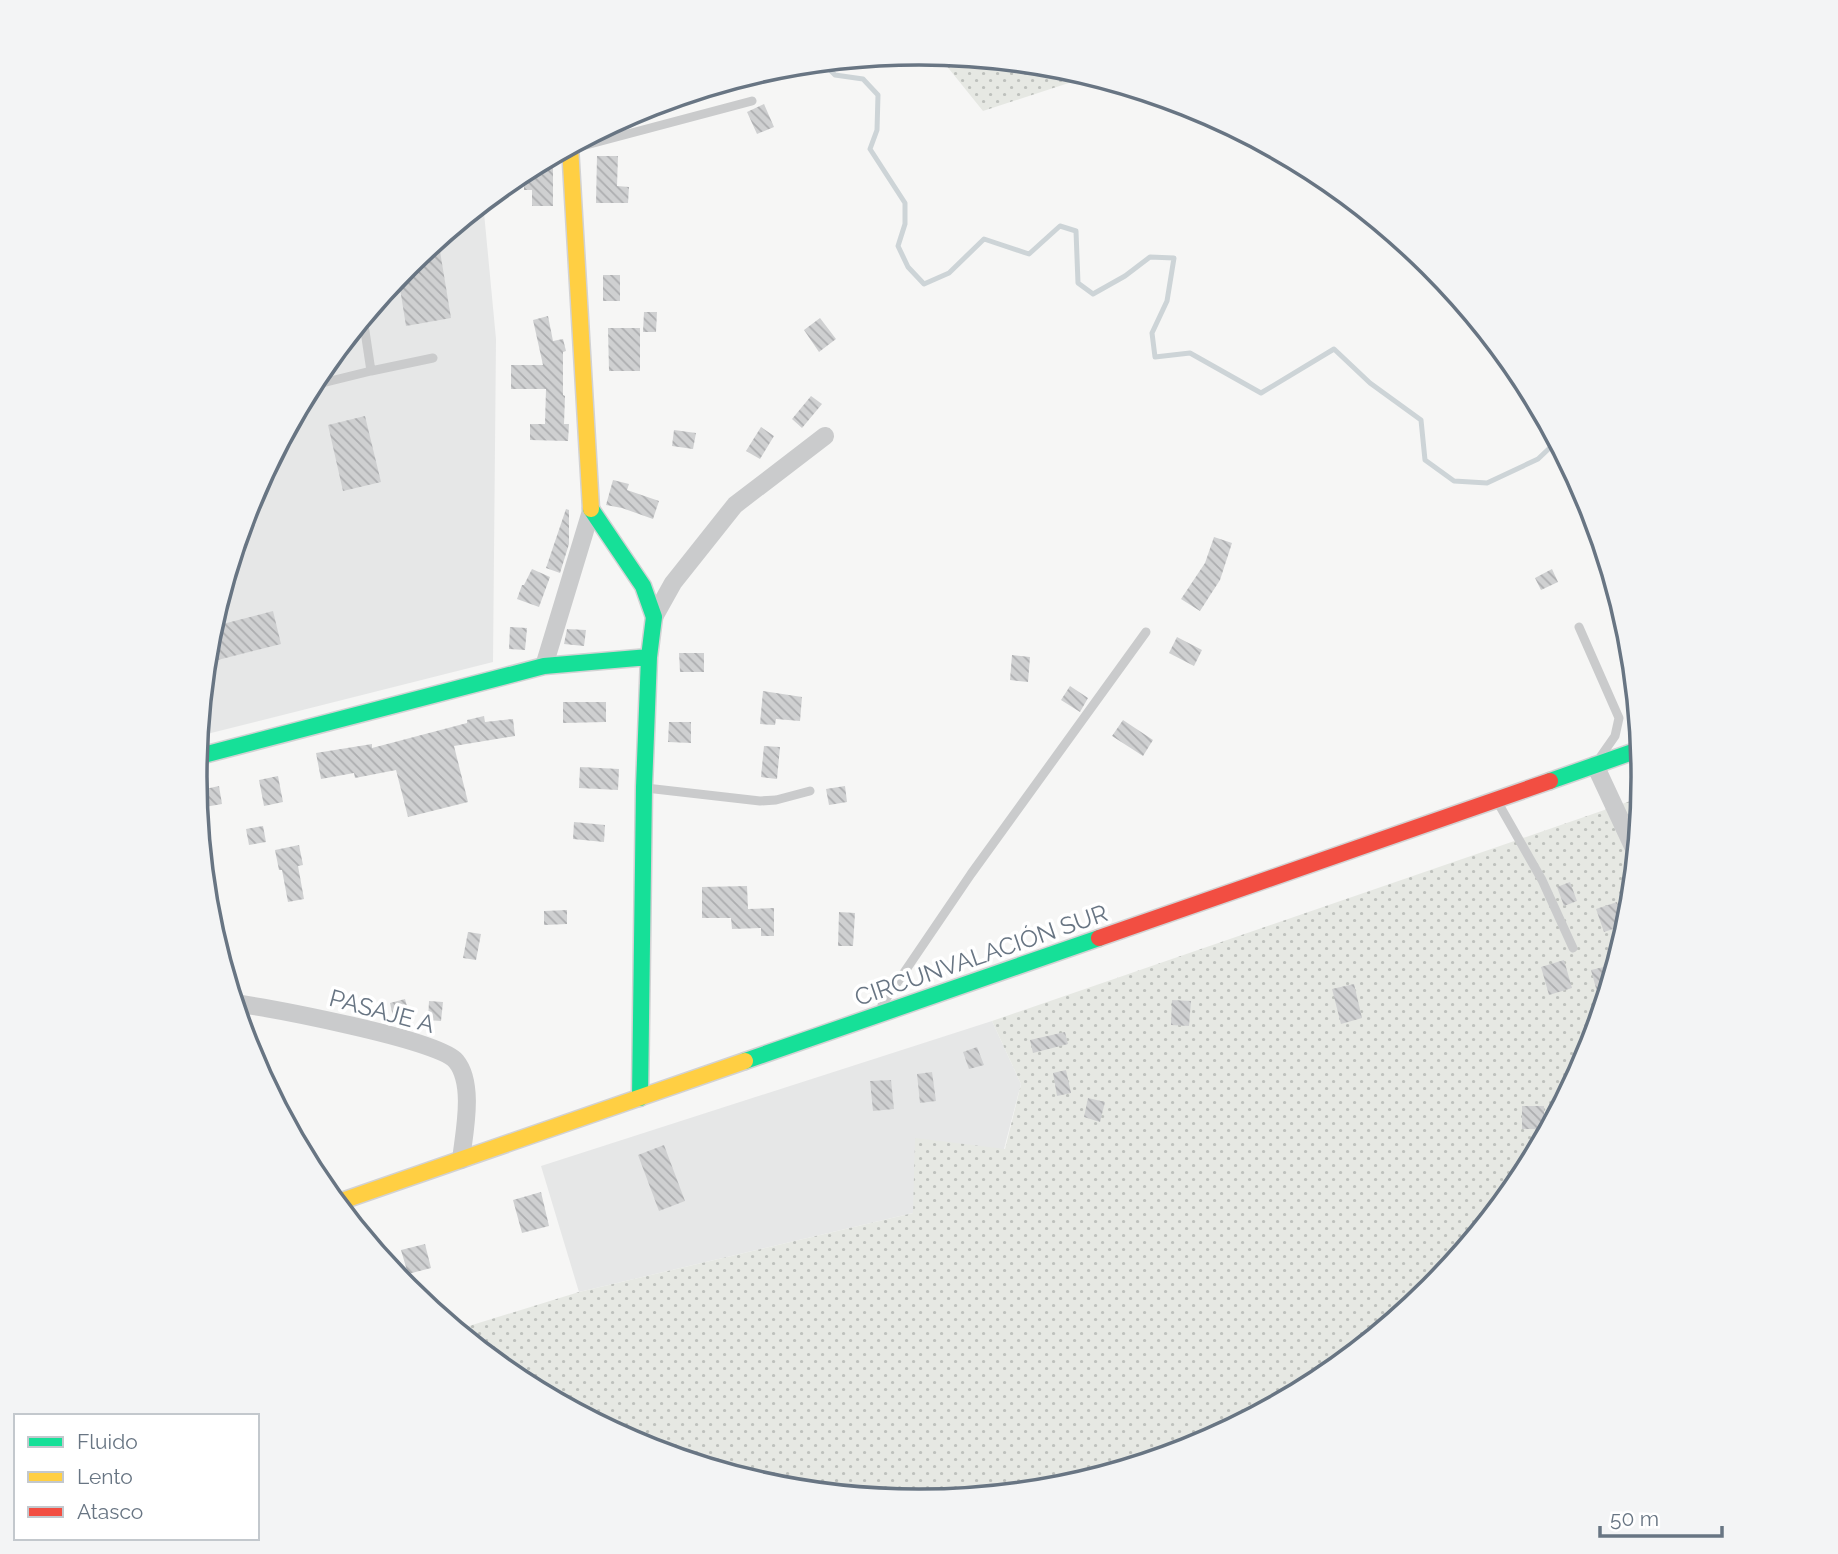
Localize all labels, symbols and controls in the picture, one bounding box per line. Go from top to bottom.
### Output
street label: CIRCUNVALACIÓN SUR [851,898,1111,1012]
street label: PASAJE A [326,983,438,1039]
legend [14,1414,259,1540]
text: Fluido [77,1429,138,1454]
text: Lento [77,1464,133,1489]
scale bar [1600,1494,1722,1538]
text: Atasco [77,1499,143,1524]
text: 50 m [1610,1506,1659,1531]

